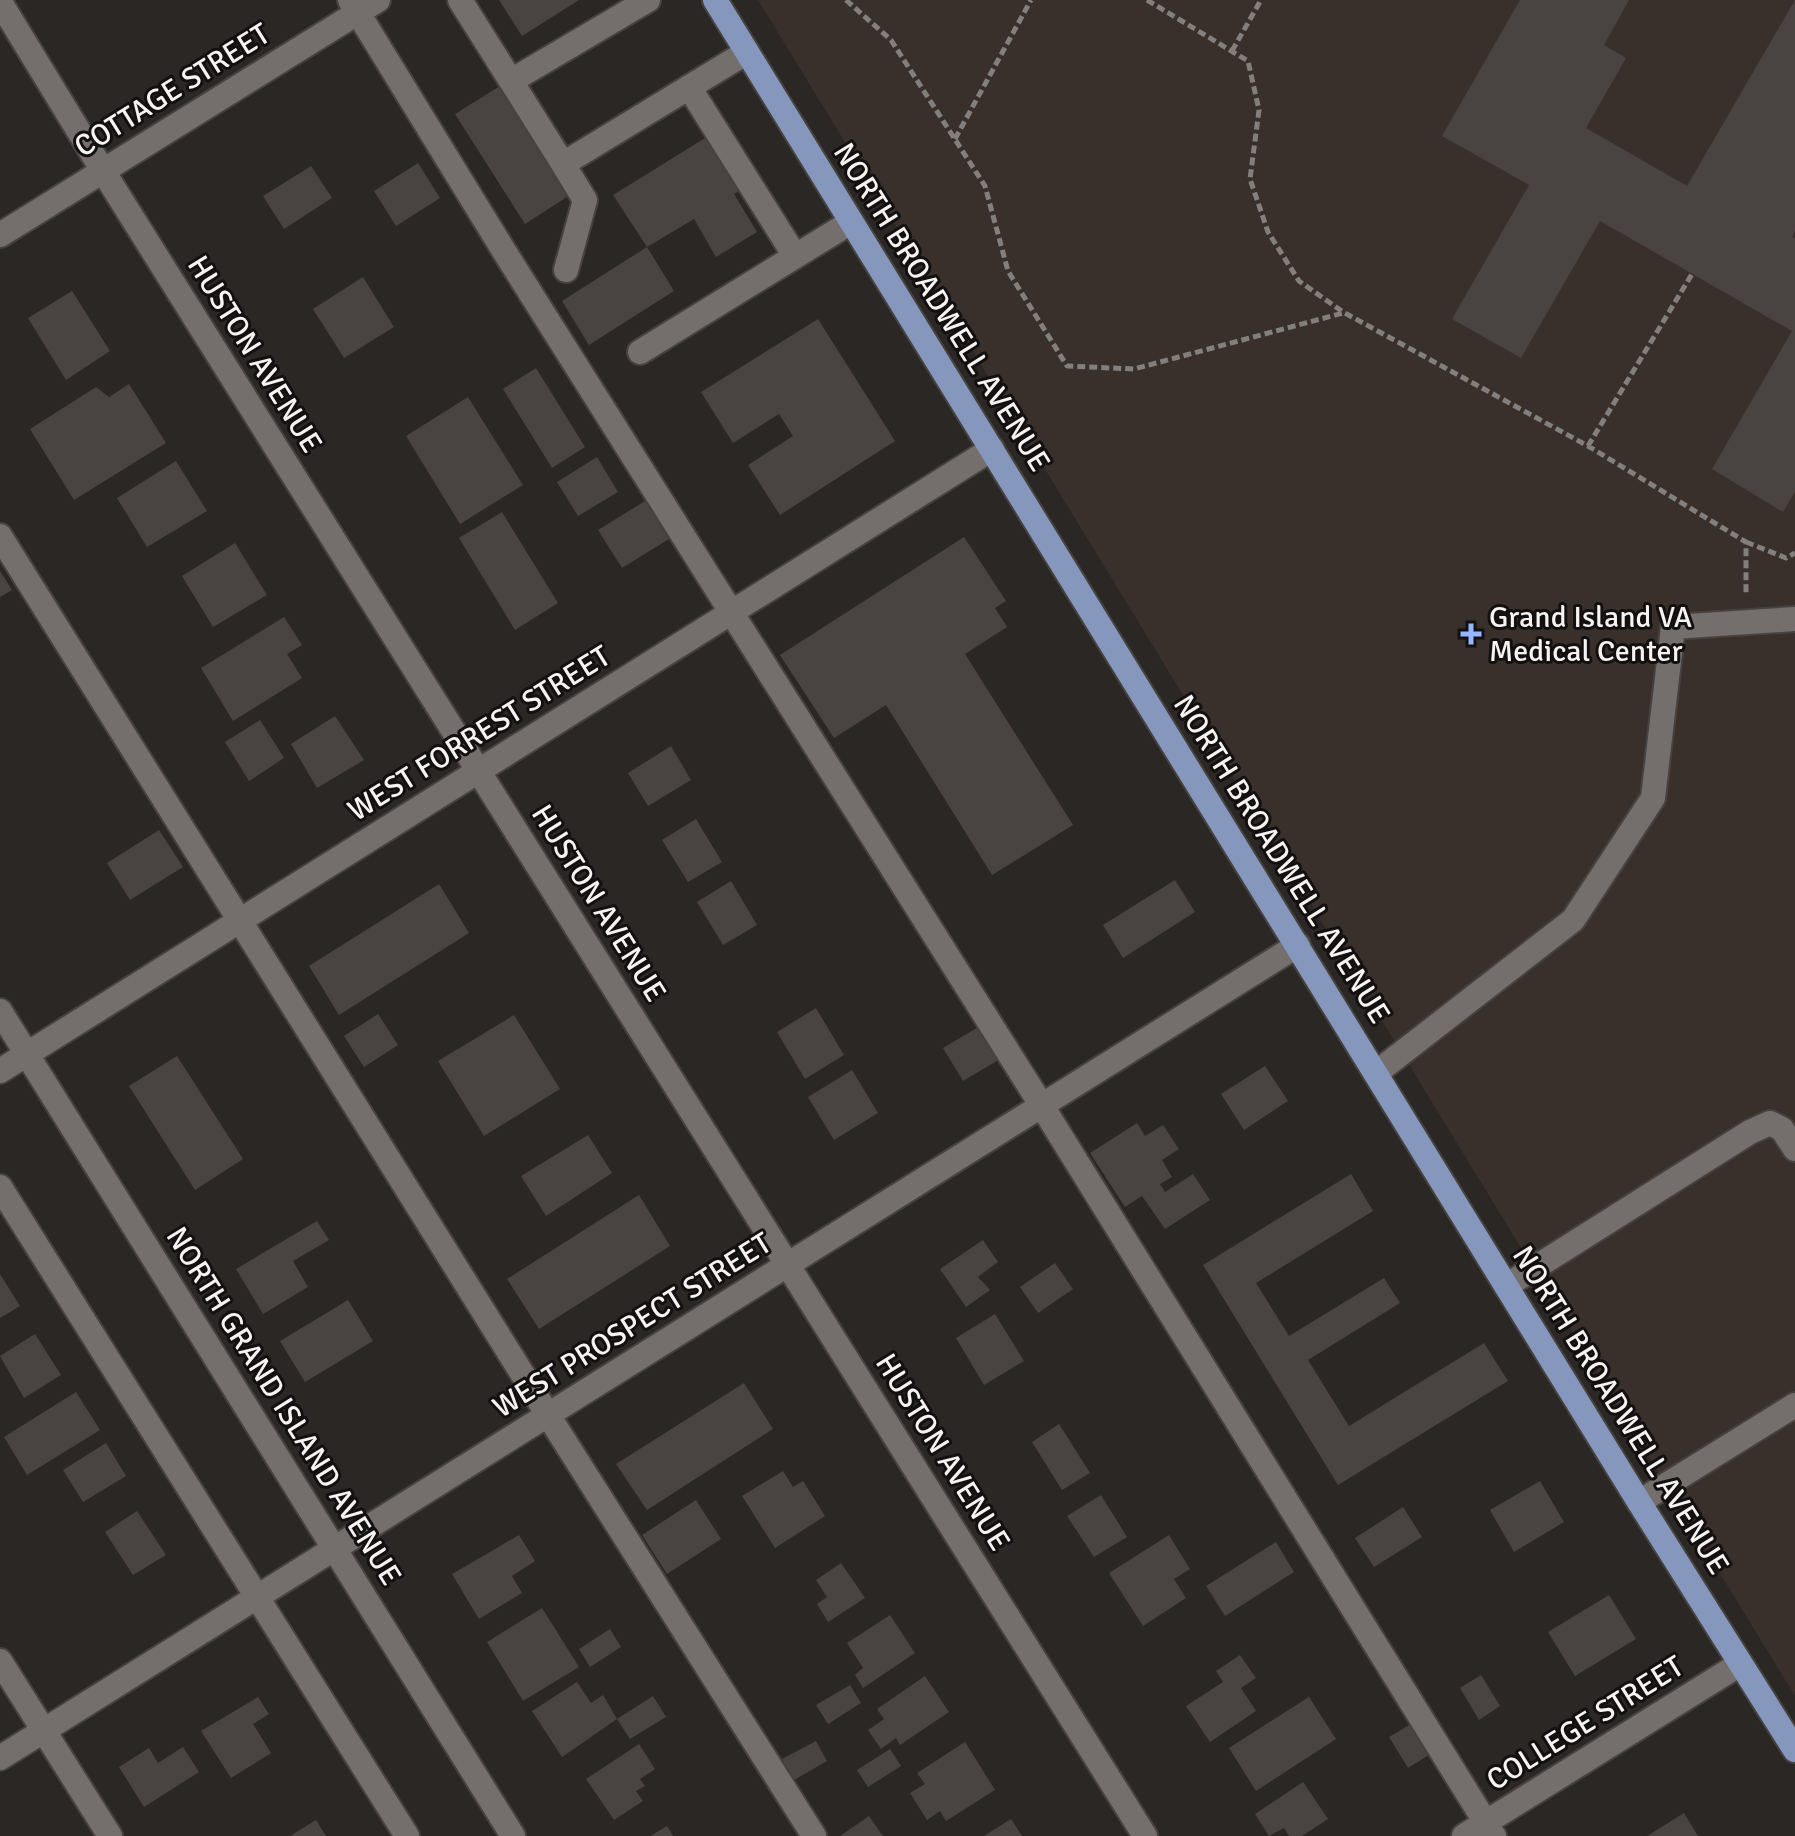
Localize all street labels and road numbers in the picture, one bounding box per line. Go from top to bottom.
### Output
street label: COTTAGE STREET [68,15,277,165]
street label: NORTH BROADWELL AVENUE [825,136,1058,478]
street label: HUSTON AVENUE [179,249,330,460]
street label: WEST FORREST STREET [341,637,618,829]
street label: NORTH BROADWELL AVENUE [1165,688,1398,1030]
street label: HUSTON AVENUE [523,798,674,1009]
street label: NORTH GRAND ISLAND AVENUE [158,1220,409,1592]
street label: WEST PROSPECT STREET [486,1224,779,1426]
street label: NORTH BROADWELL AVENUE [1504,1239,1737,1581]
street label: HUSTON AVENUE [867,1347,1018,1558]
street label: COLLEGE STREET [1480,1648,1691,1799]

